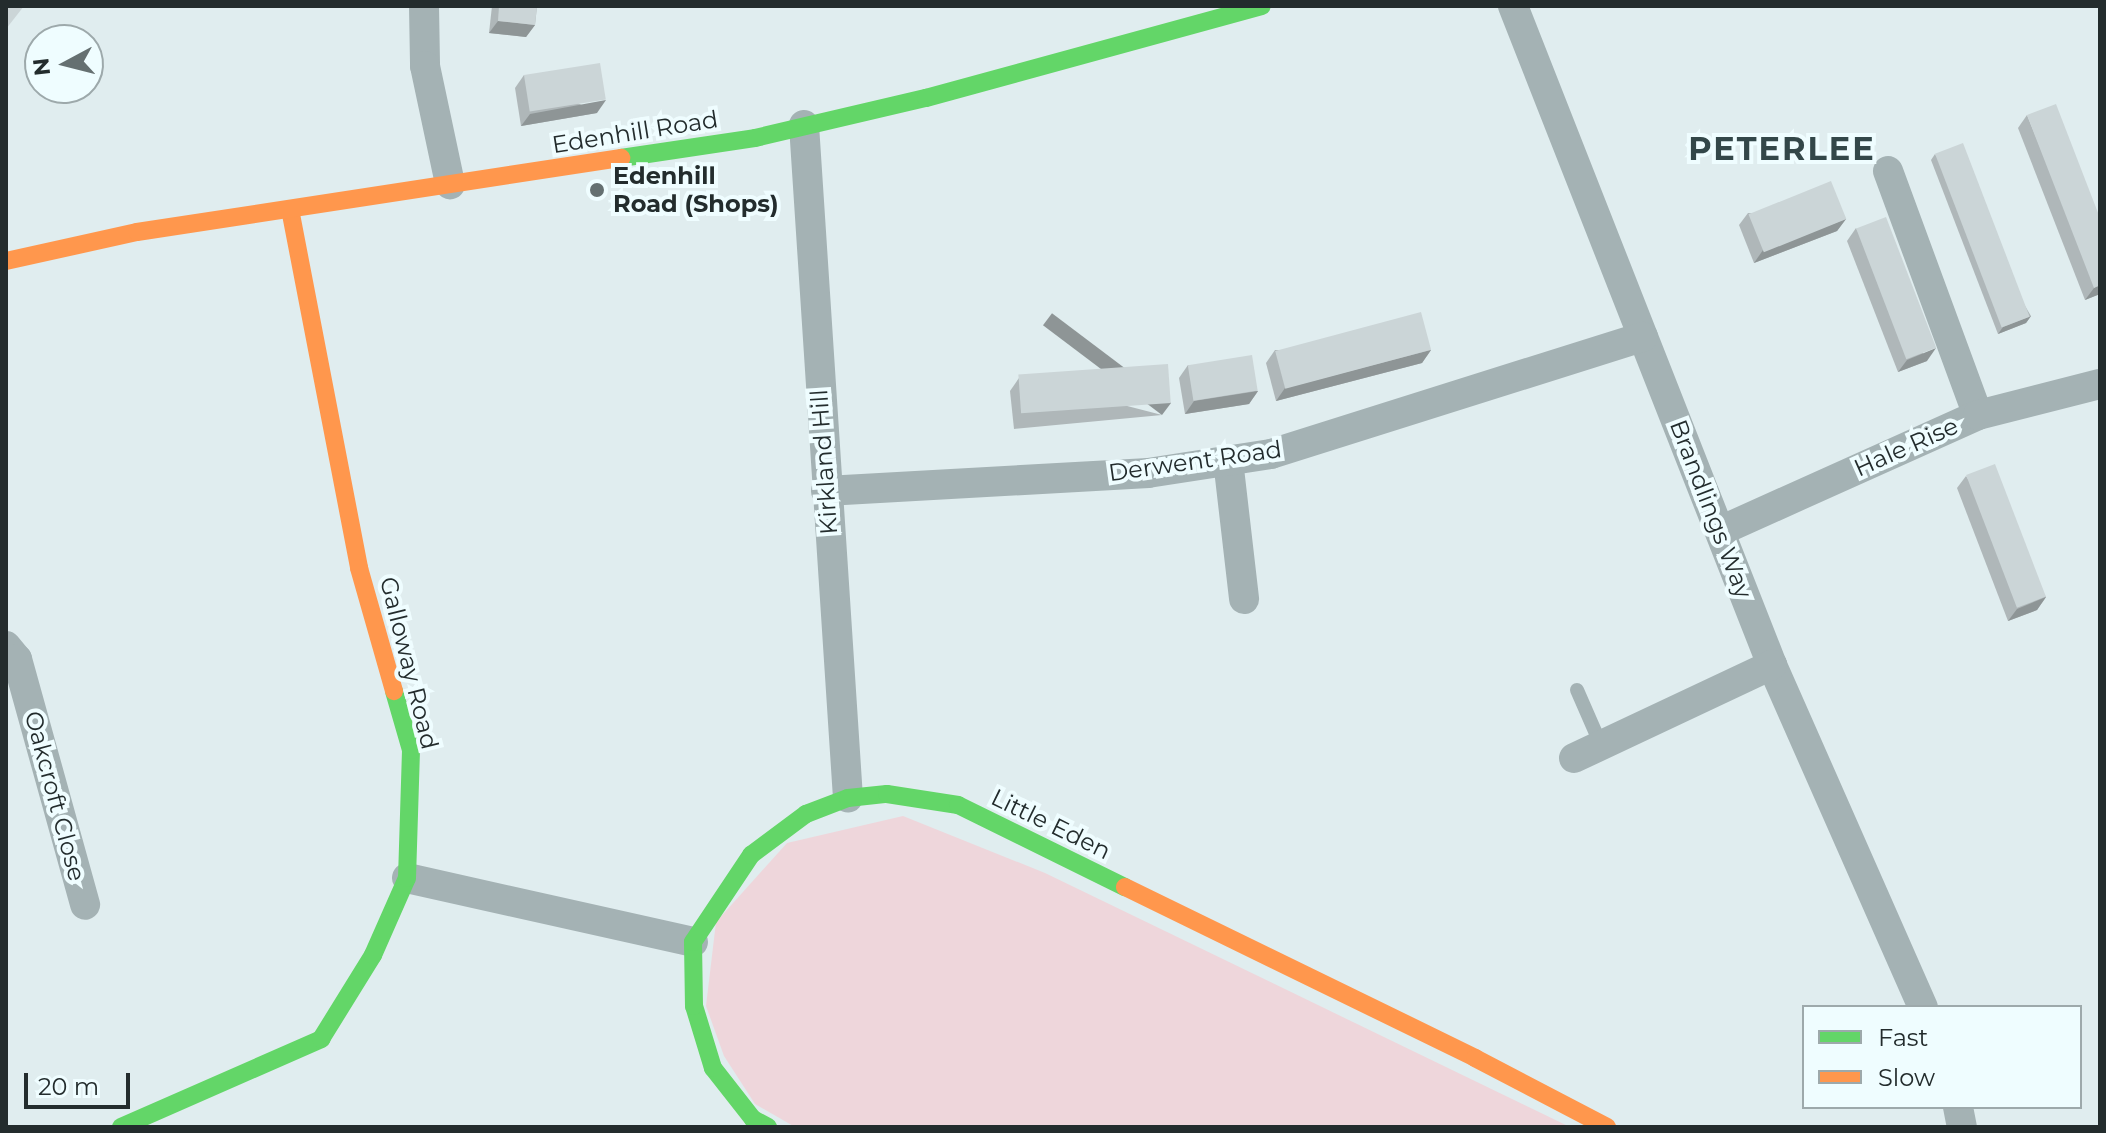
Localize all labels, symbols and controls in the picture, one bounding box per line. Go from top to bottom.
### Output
north arrow [24,24,104,104]
text: N [27,56,56,77]
street label: Edenhill Road [550,105,720,159]
district label: PETERLEE [1688,130,1876,168]
place label: Edenhill Road (Shops) [613,162,779,218]
marker: Edenhill Road (Shops) [588,181,606,199]
street label: Kirkland Hill [805,388,843,536]
street label: Hale Rise [1849,411,1963,483]
street label: Brandlings Way [1664,416,1758,602]
street label: Derwent Road [1107,435,1283,487]
street label: Galloway Road [374,574,444,752]
street label: Oakcroft Close [18,708,92,884]
street label: Little Eden [986,783,1116,865]
legend [1802,1005,2082,1109]
text: Fast [1878,1023,1928,1052]
scale bar [28,1057,134,1107]
text: Slow [1878,1063,1935,1092]
text: 20 m [38,1072,99,1101]

